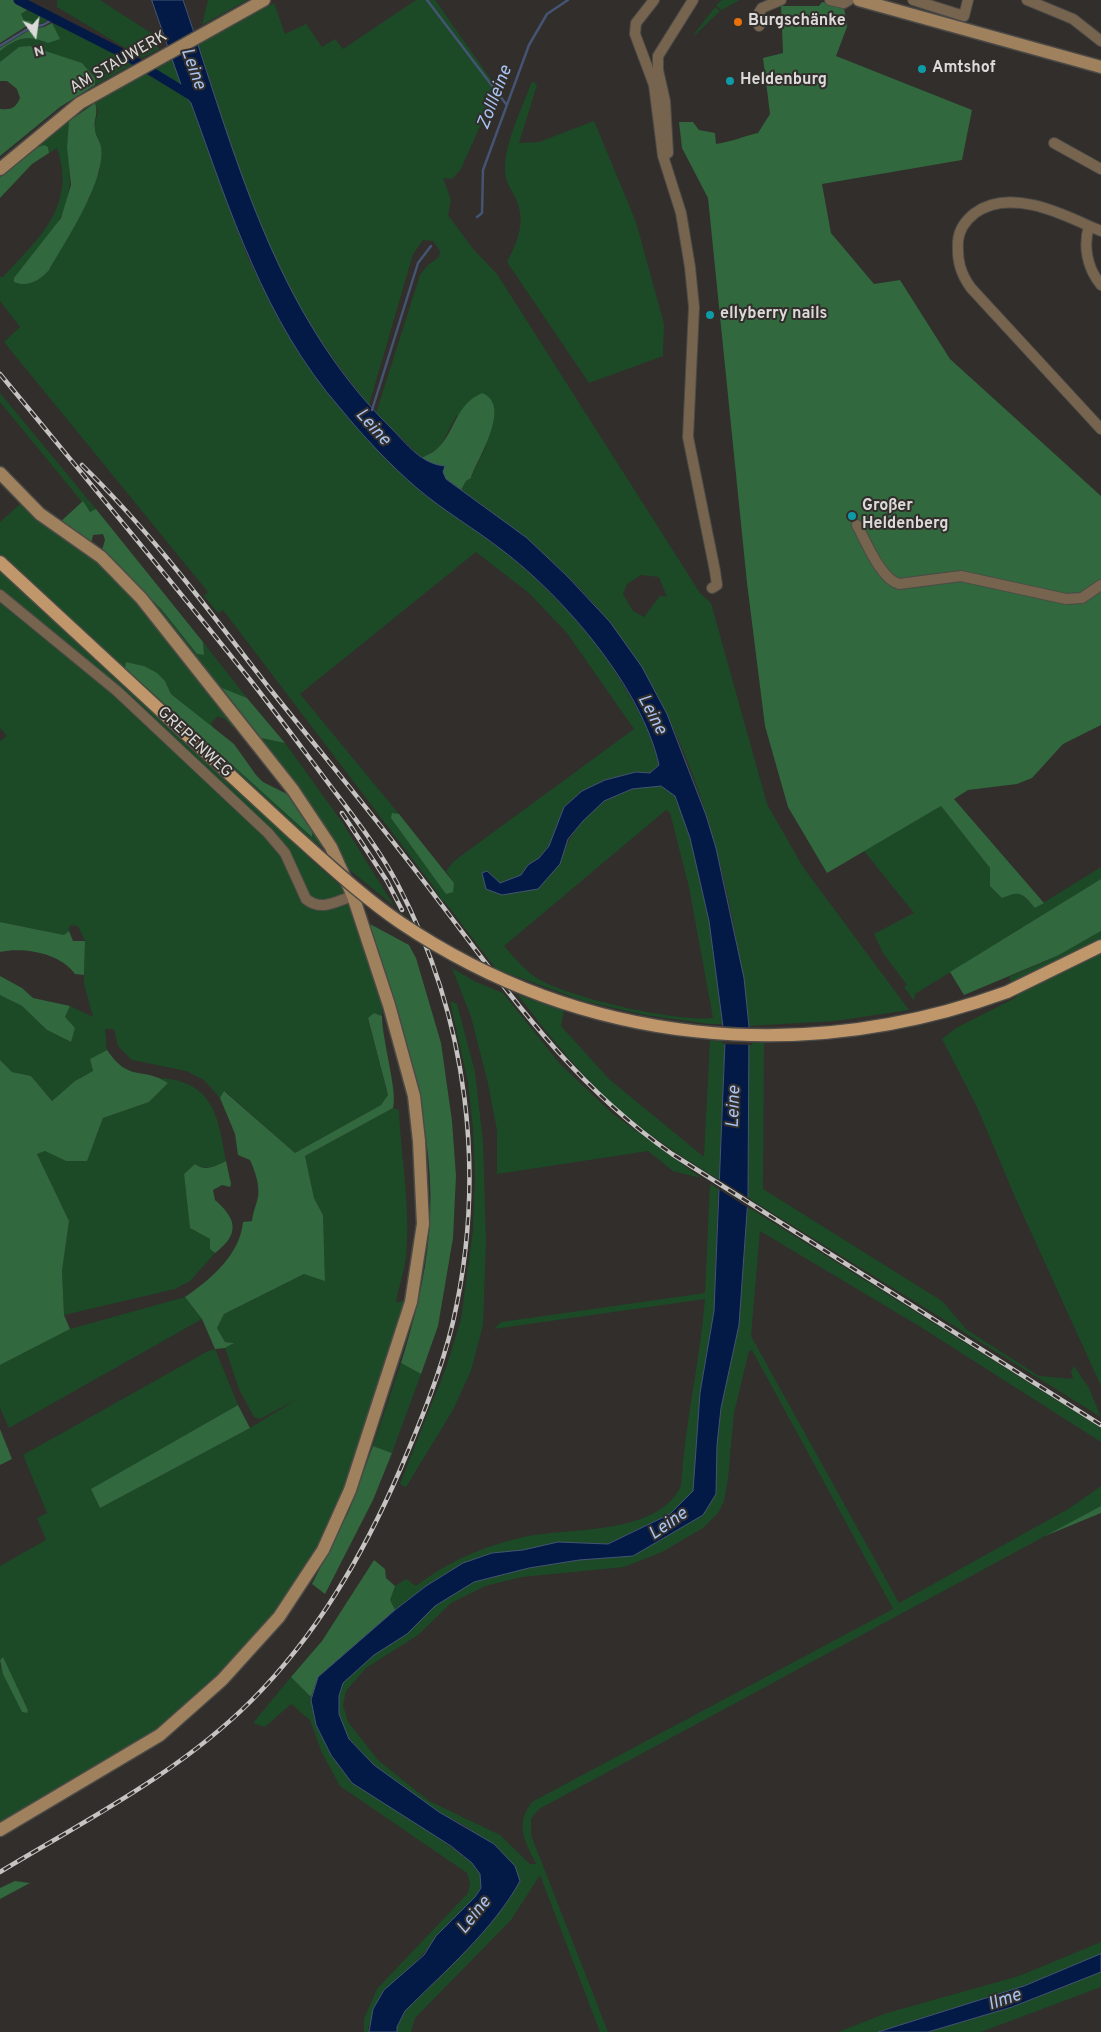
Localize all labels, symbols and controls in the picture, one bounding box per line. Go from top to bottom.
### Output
north arrow [10,10,60,60]
place label: Burgschänke [748,12,846,32]
marker: Burgschänke [732,16,744,28]
street label: AM STAUWERK [67,27,171,99]
text: N [32,41,46,60]
water label: Leine [175,45,209,93]
place label: Amtshof [932,59,996,79]
water label: Zollleine [474,63,518,133]
marker: Amtshof [916,63,928,75]
place label: Heldenburg [740,71,827,91]
marker: Heldenburg [724,75,736,87]
place label: ellyberry nails [720,305,827,325]
marker: ellyberry nails [704,309,716,321]
water label: Leine [350,405,394,451]
place label: Großer Heldenberg [862,497,949,535]
marker: Großer Heldenberg [846,510,858,522]
water label: Leine [631,691,671,739]
street label: GREPENWEG [153,703,235,783]
water label: Leine [723,1085,747,1129]
water label: Leine [645,1504,693,1546]
water label: Leine [453,1893,497,1939]
water label: Ilme [986,1985,1024,2017]

